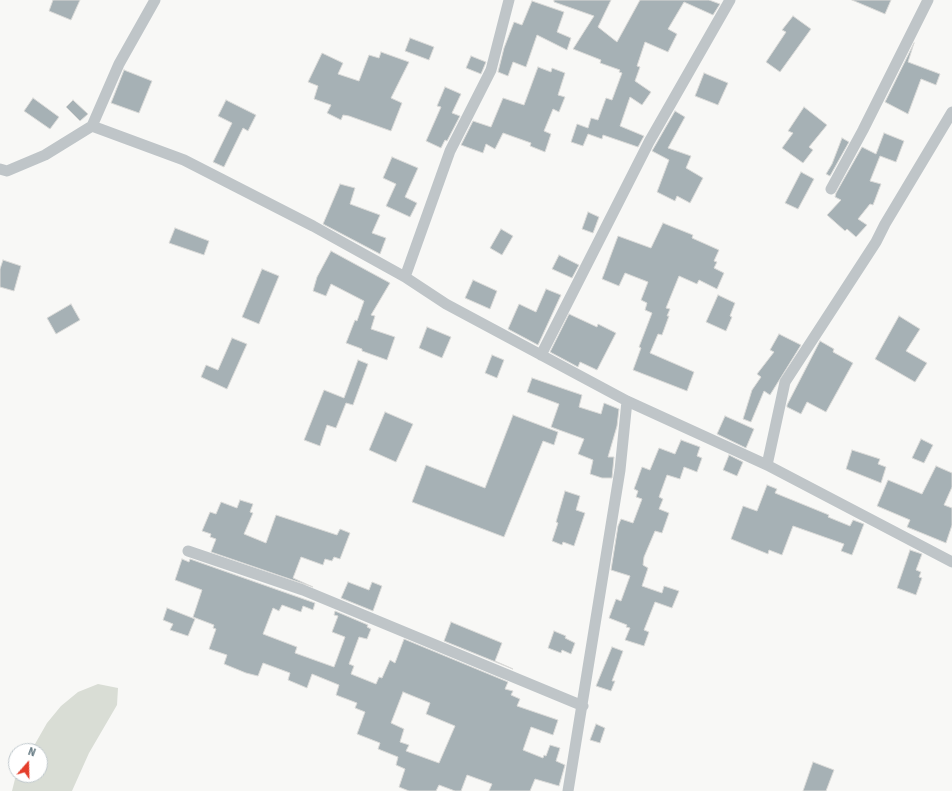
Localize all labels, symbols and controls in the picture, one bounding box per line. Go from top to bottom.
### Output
north arrow [8,743,48,783]
text: N [26,744,38,760]

